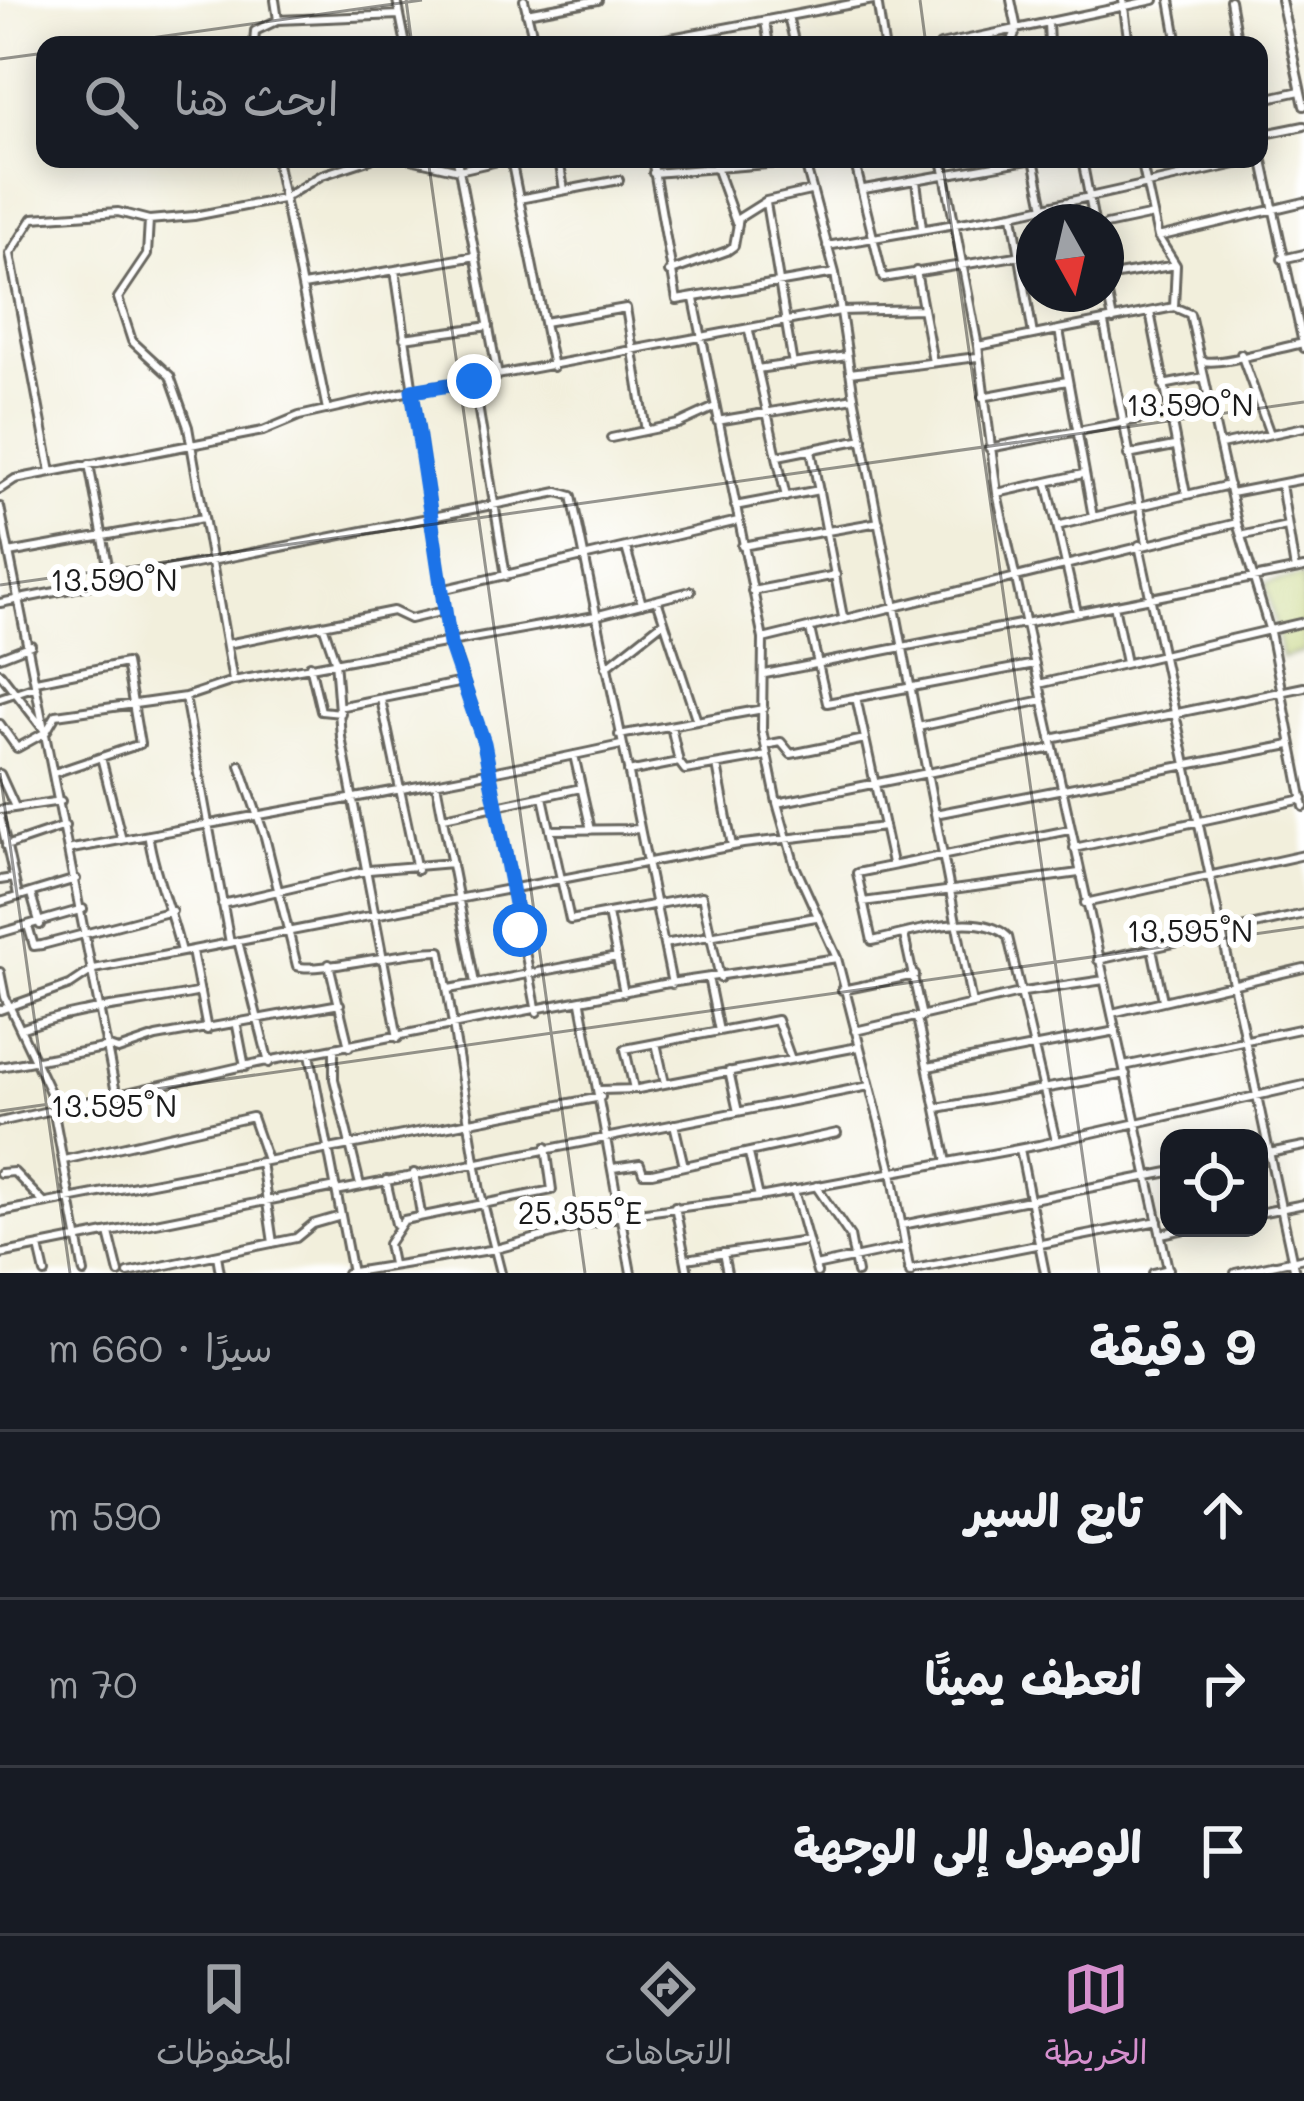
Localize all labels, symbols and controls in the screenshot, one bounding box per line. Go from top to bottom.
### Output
search box [36,36,1268,168]
text: ابحث هنا [174,68,339,126]
icon: search [78,69,144,135]
north arrow [1016,204,1124,312]
route end [447,354,501,408]
text: 13.590°N [1126,384,1254,424]
text: 13.590°N [50,559,178,599]
route start [493,903,547,957]
text: 13.595°N [1127,910,1253,950]
text: 13.595°N [51,1085,177,1125]
map controls [1160,1129,1268,1237]
button: locate [1160,1129,1268,1237]
text: 25.355°E [518,1192,642,1232]
text: 9 دقيقة [1089,1311,1256,1378]
text: سيرًا · 660 m [48,1321,273,1372]
text: تابع السير [965,1480,1142,1538]
icon: ahead [1190,1482,1256,1548]
text: 590 m [48,1489,161,1540]
text: انعطف يمينًا [925,1648,1142,1706]
icon: right [1190,1650,1256,1716]
text: 70 m [48,1657,137,1708]
text: الوصول إلى الوجهة [793,1816,1142,1874]
icon: arrive [1190,1818,1256,1884]
tab: المحفوظات [156,1956,292,2082]
tab: الاتجاهات [605,1956,732,2082]
tab: الخريطة [1045,1956,1148,2082]

